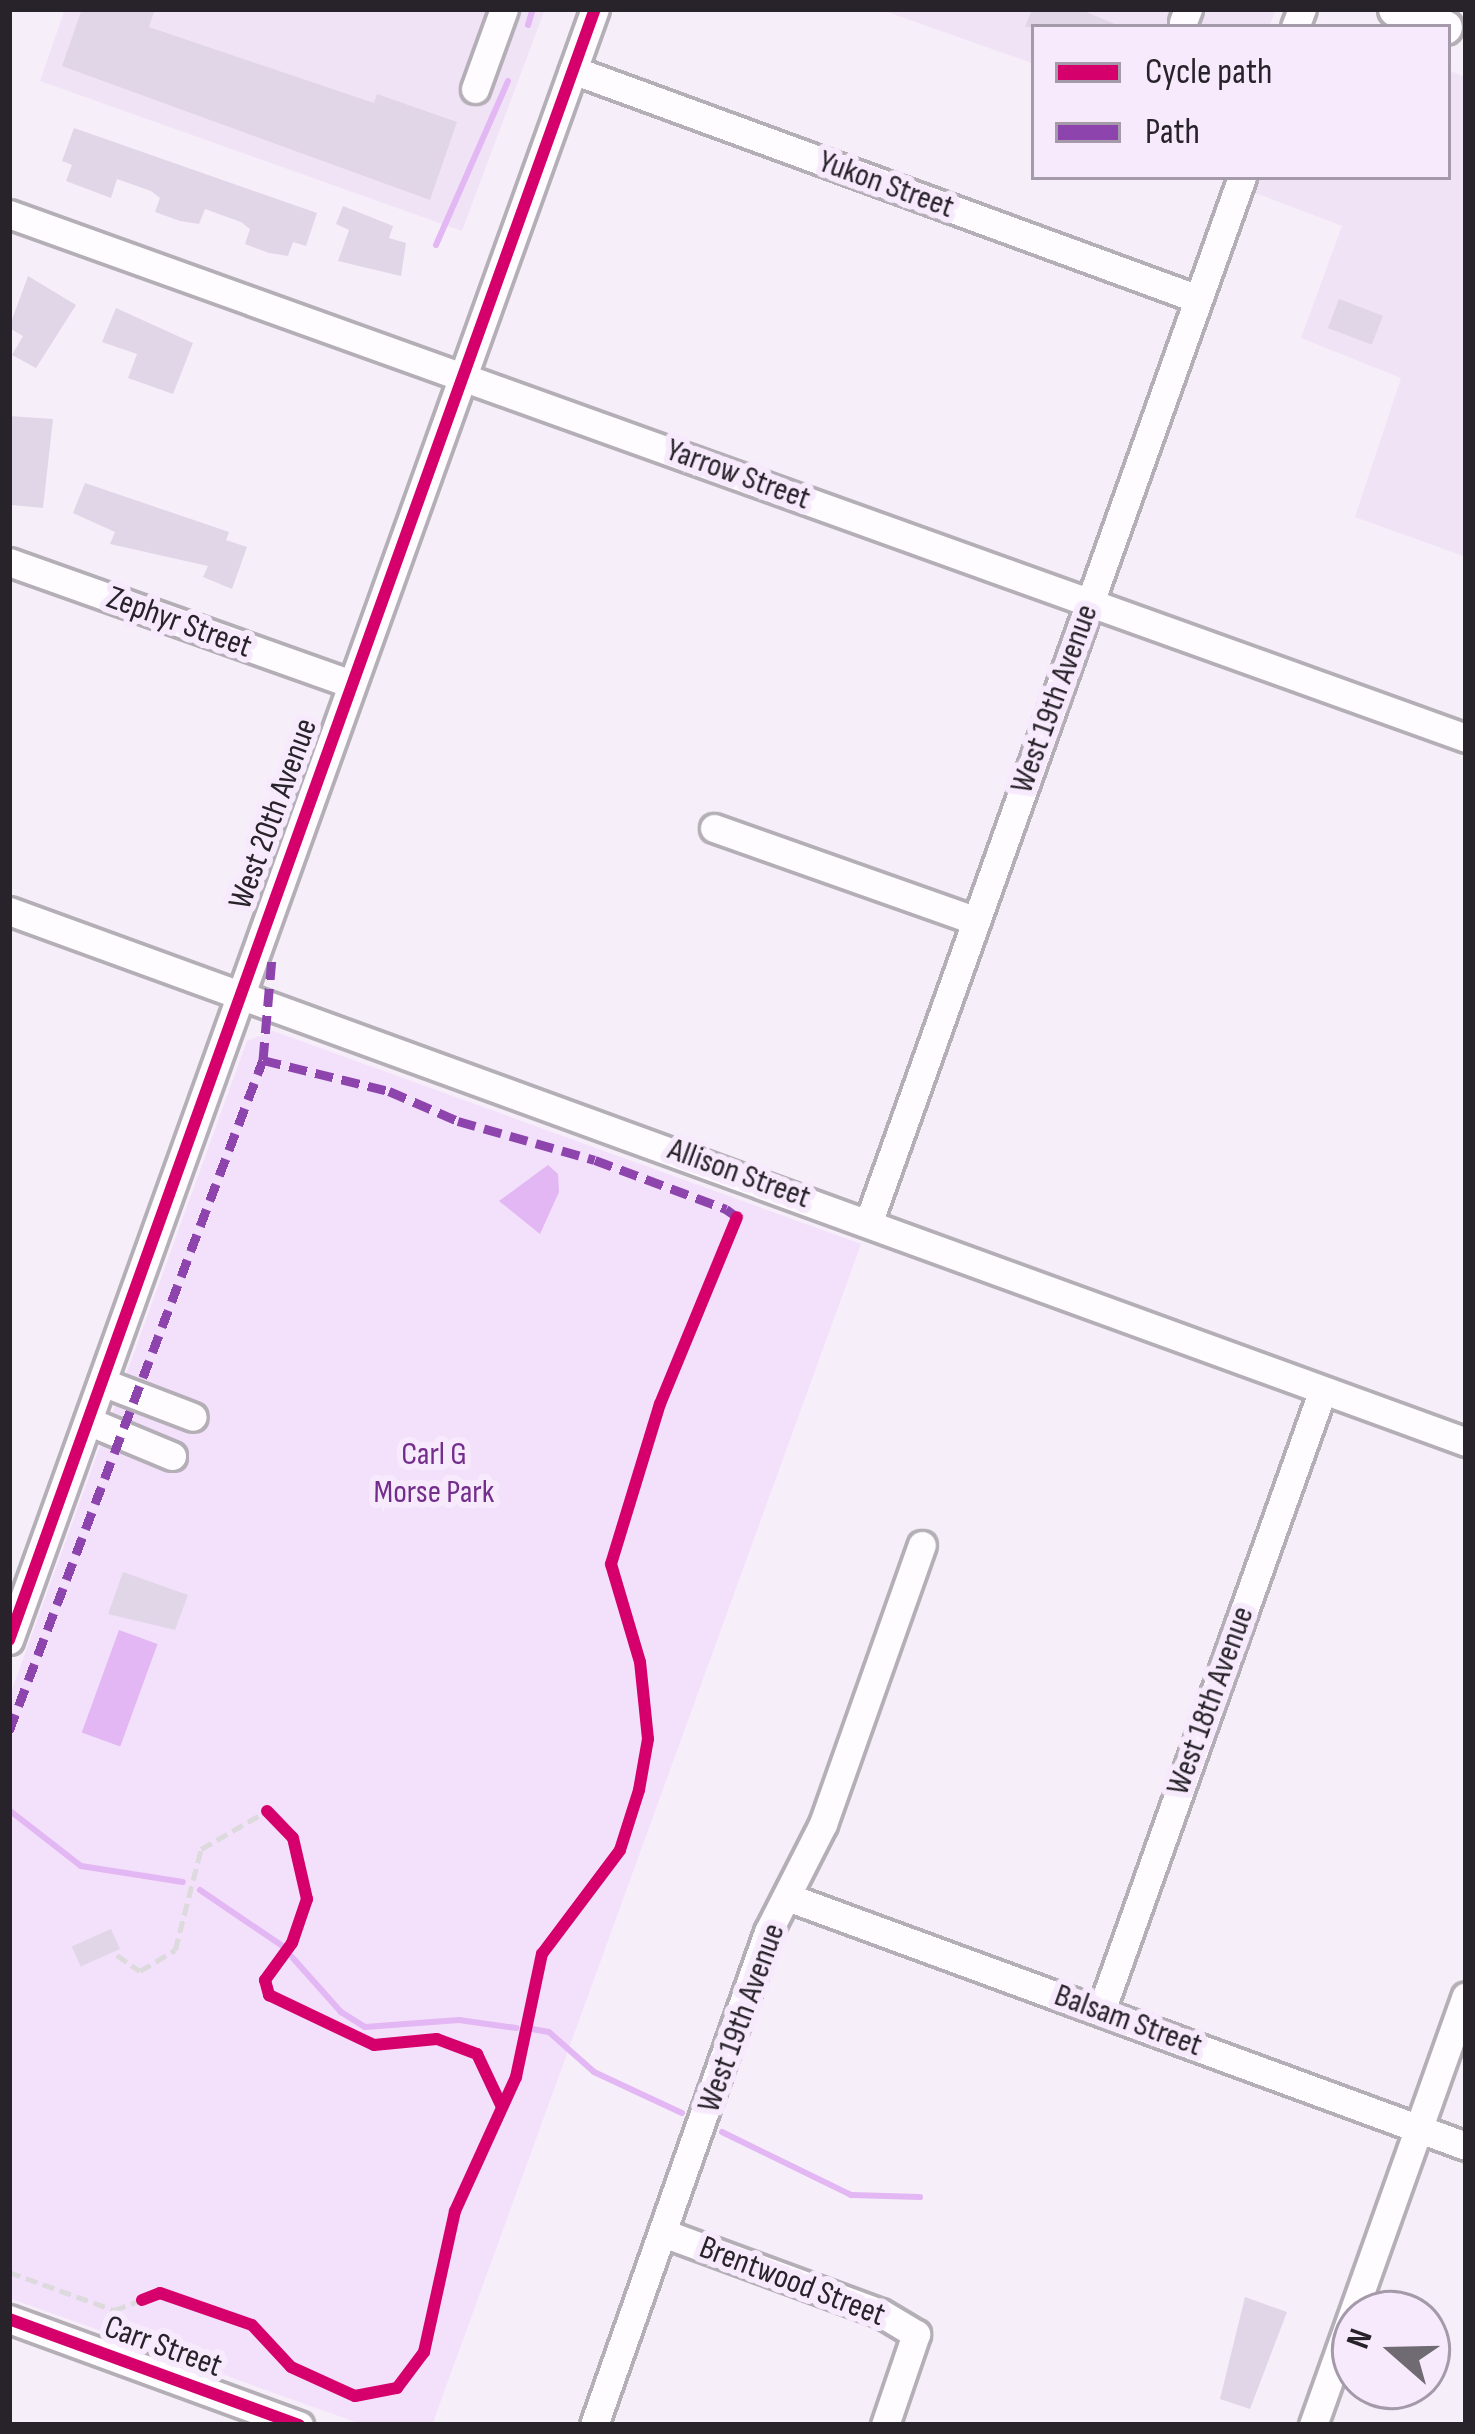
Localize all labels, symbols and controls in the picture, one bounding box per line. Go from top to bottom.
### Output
legend [1031,24,1451,180]
text: Cycle path [1145,51,1272,94]
text: Path [1145,111,1200,154]
street label: Yukon Street [813,142,959,228]
street label: Yarrow Street [661,431,815,519]
street label: Zephyr Street [101,579,257,667]
street label: West 19th Avenue [1003,599,1107,799]
street label: West 20th Avenue [221,713,327,915]
street label: Allison Street [663,1130,815,1218]
park label: Carl G Morse Park [374,1435,494,1513]
street label: West 18th Avenue [1159,1601,1263,1801]
street label: West 19th Avenue [690,1918,794,2118]
street label: Balsam Street [1049,1976,1207,2066]
street label: Brentwood Street [694,2228,890,2336]
north arrow [1331,2290,1451,2410]
street label: Carr Street [99,2308,227,2386]
text: N [1338,2324,1382,2354]

